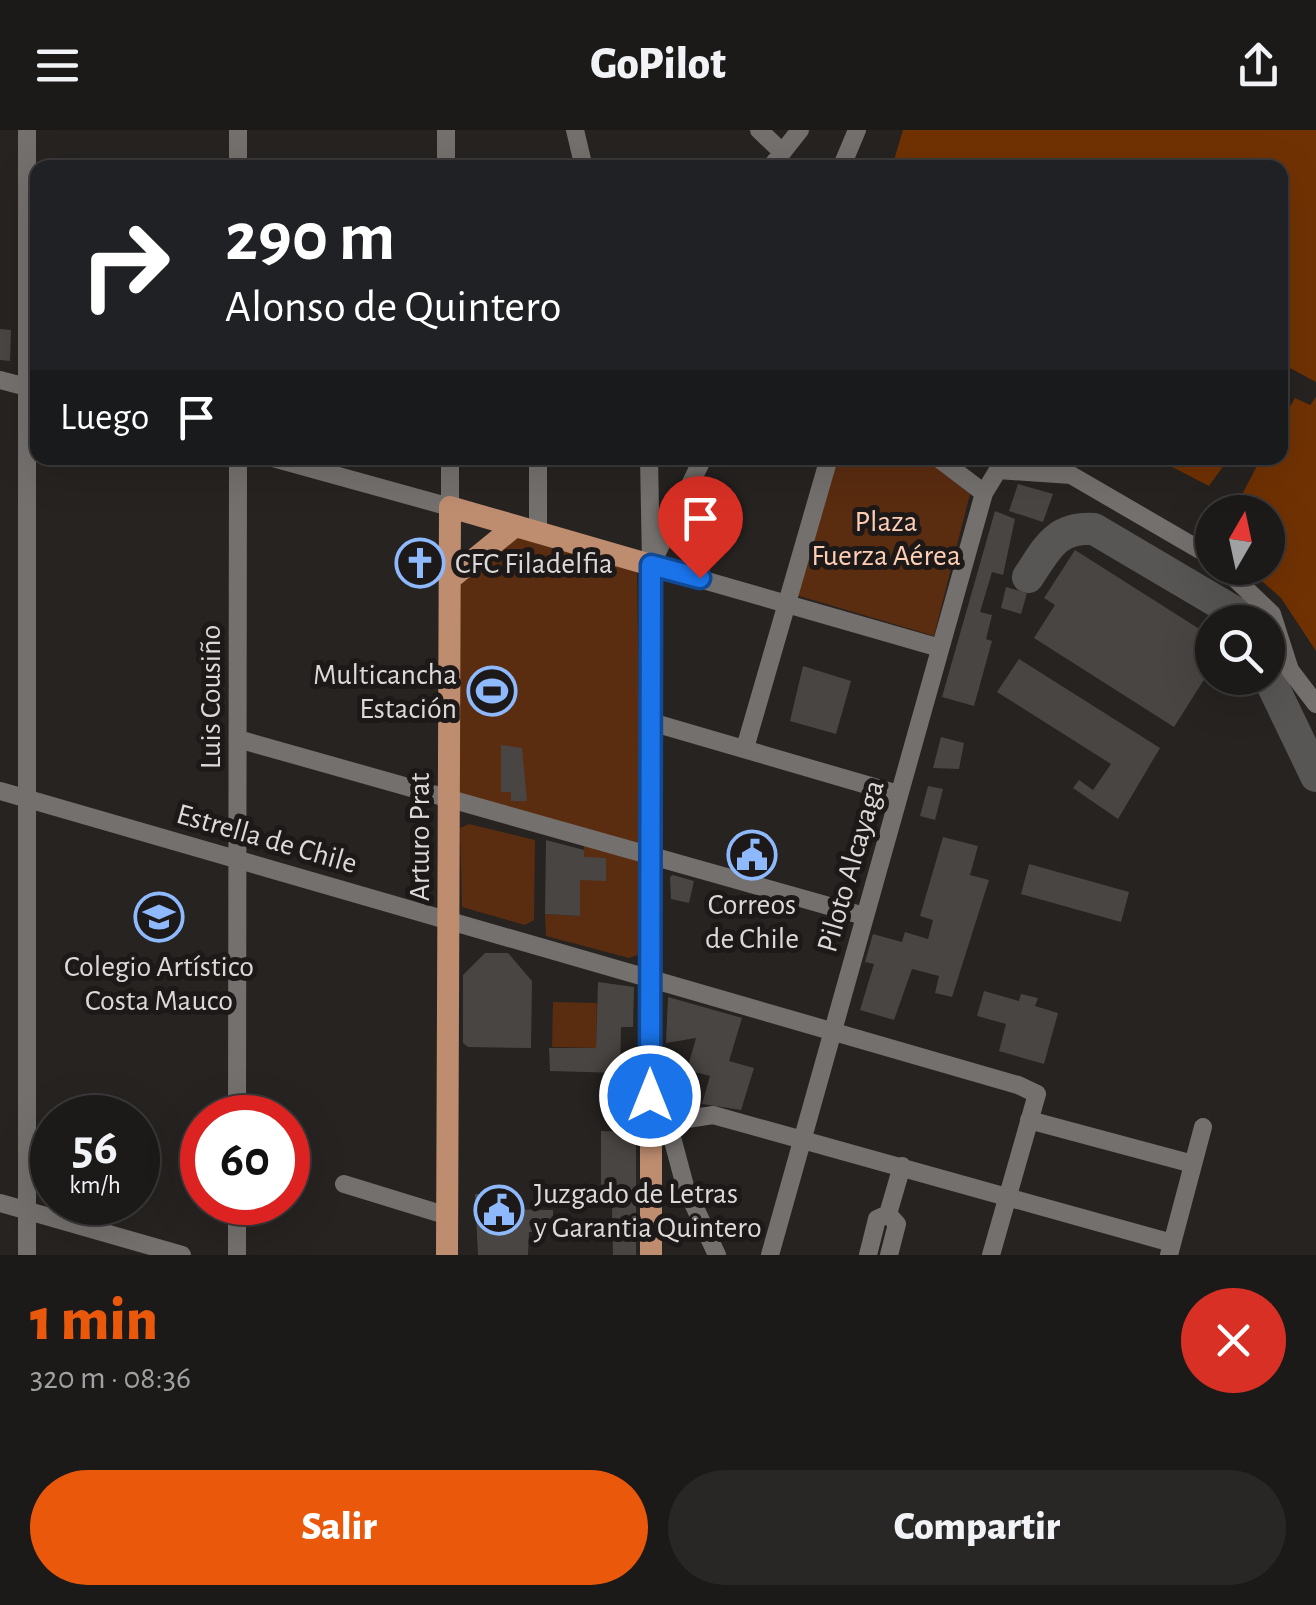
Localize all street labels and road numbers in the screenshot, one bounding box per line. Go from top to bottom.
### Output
street label: Luis Cousiño [196,625,226,769]
street label: Arturo Prat [405,772,435,901]
street label: Piloto Alcayaga [812,777,890,956]
street label: Estrella de Chile [173,799,360,879]

